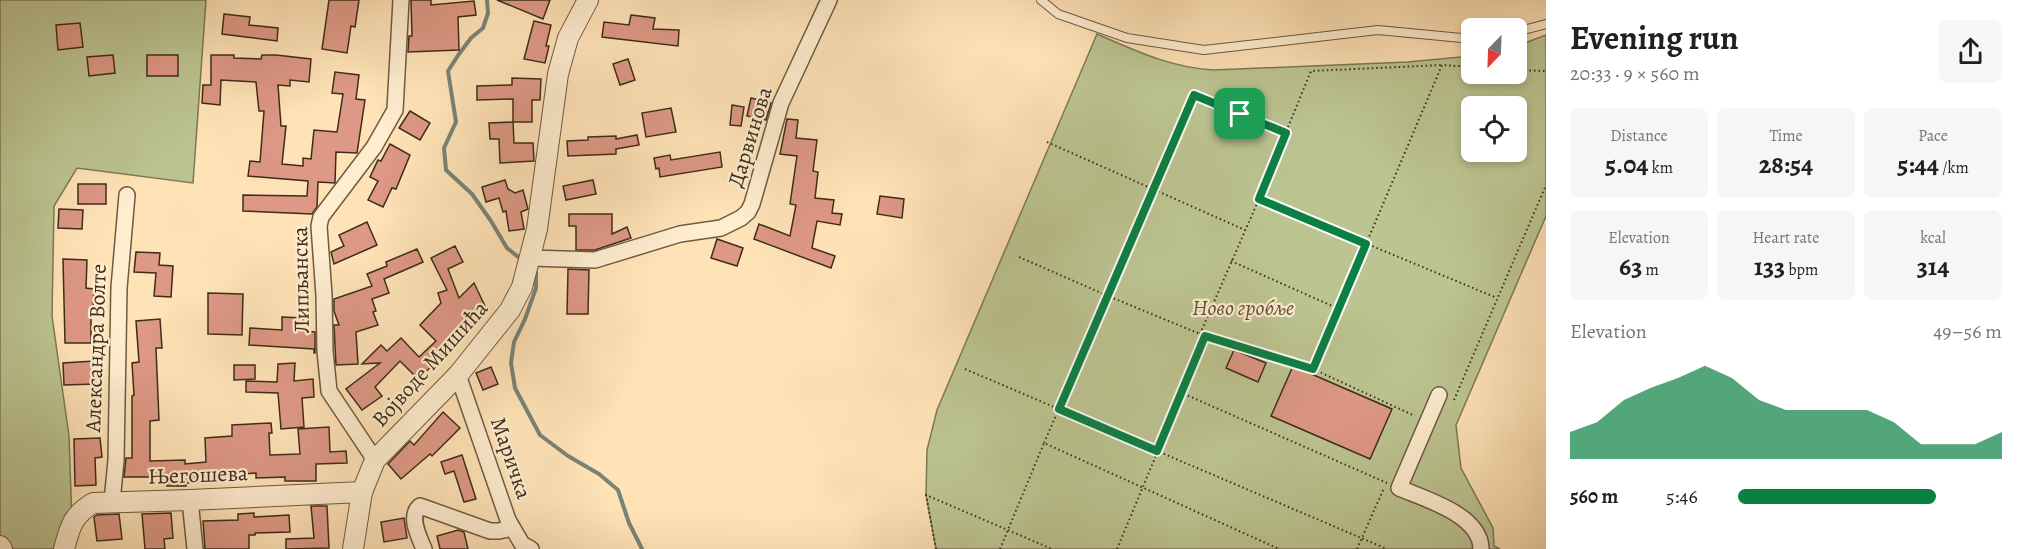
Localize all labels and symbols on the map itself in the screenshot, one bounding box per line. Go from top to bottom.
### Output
north arrow [1461,18,1527,84]
street label: Дарвинова [721,82,780,191]
pin [1214,88,1265,139]
street label: Липљанска [285,225,317,334]
street label: Александра Волте [78,263,114,434]
park label: Ново гробље [1192,293,1294,323]
street label: Војводе Мишића [365,294,495,434]
street label: Маричка [483,413,539,504]
street label: Његошева [147,458,249,492]

